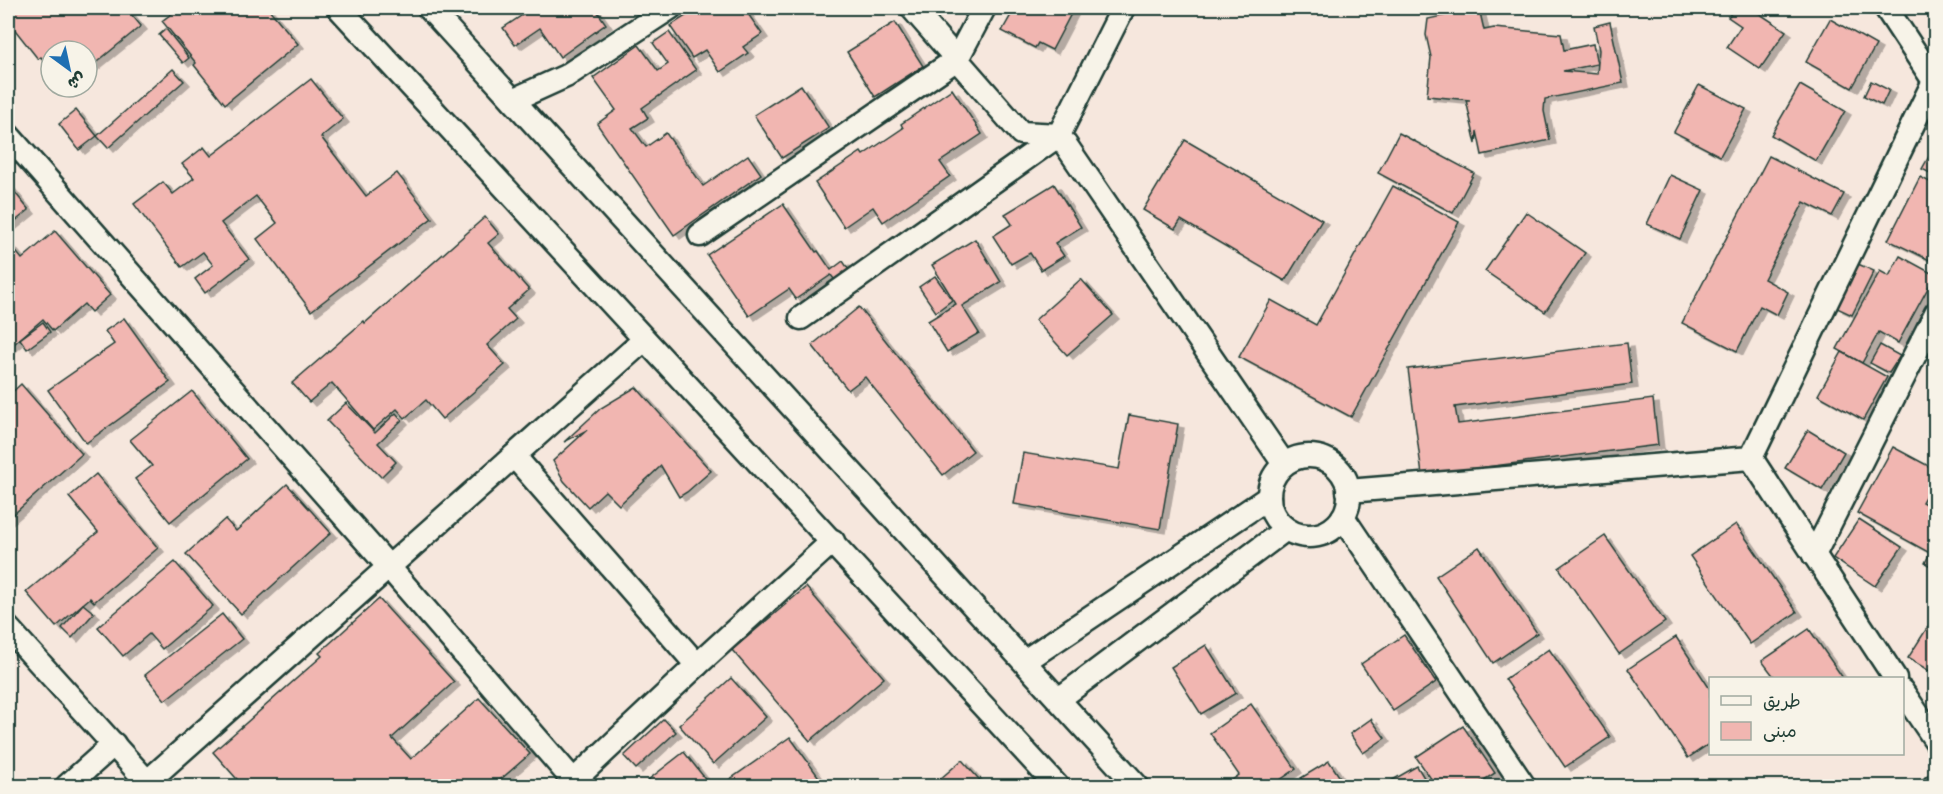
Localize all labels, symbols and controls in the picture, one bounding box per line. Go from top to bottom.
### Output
north arrow [39,39,99,99]
text: ش [64,68,90,95]
legend [1709,677,1904,755]
text: طريق [1763,689,1801,713]
text: مبنى [1763,719,1797,743]

